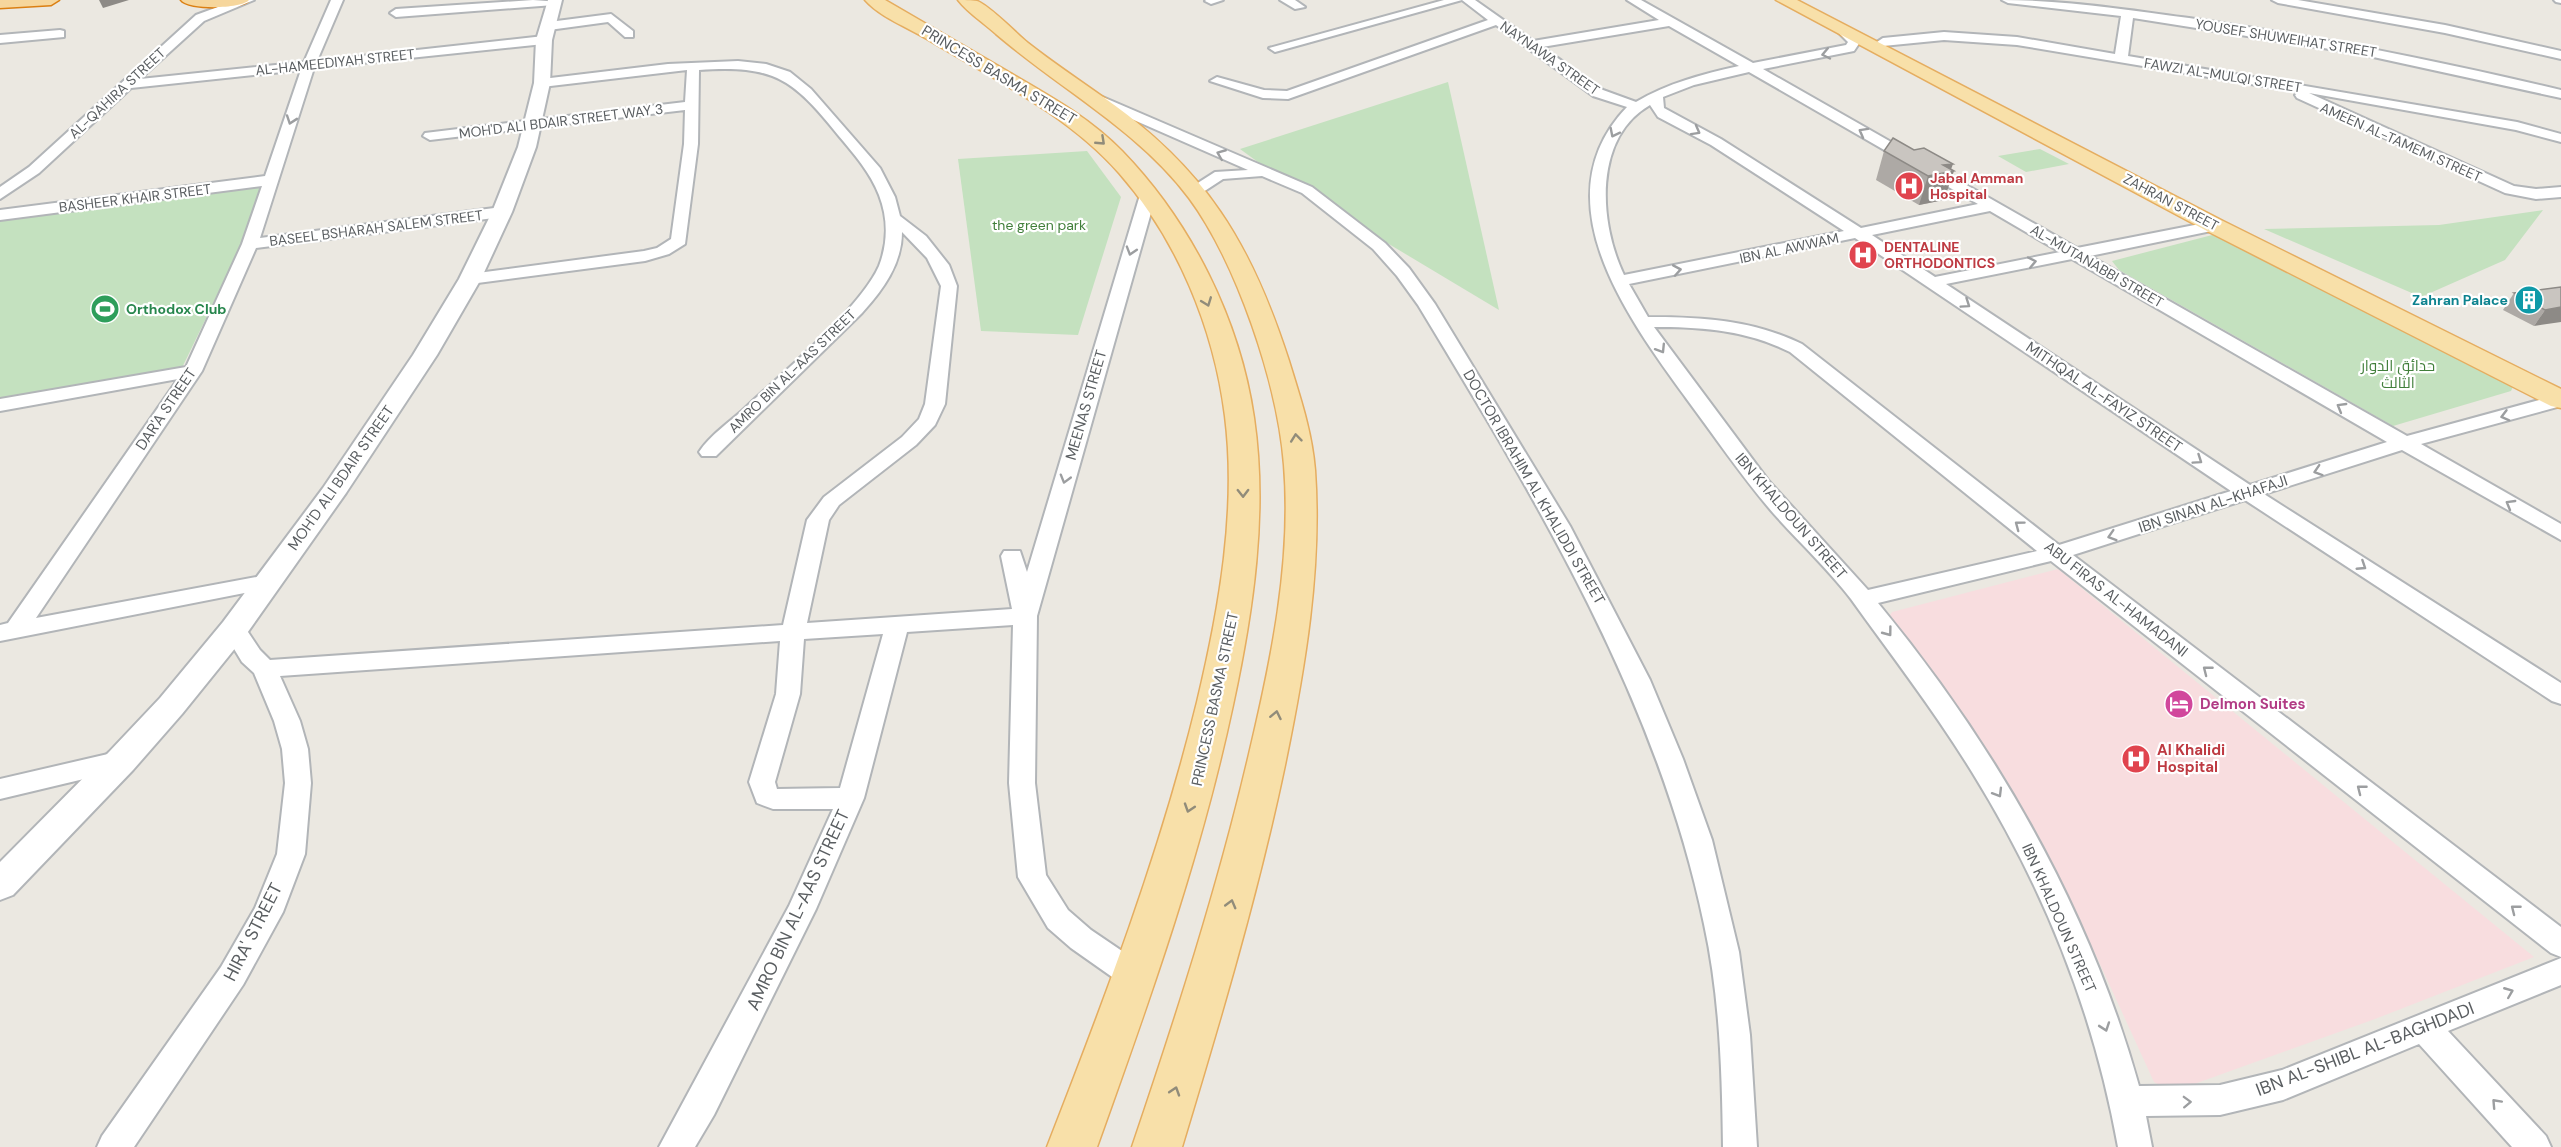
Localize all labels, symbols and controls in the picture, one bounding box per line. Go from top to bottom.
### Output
street label: YOUSEF SHUWEIHAT STREET [2194,15,2378,61]
street label: NAYNAWA STREET [1497,17,1603,99]
street label: PRINCESS BASMA STREET [918,21,1080,129]
street label: AL-QAHIRA STREET [65,44,169,142]
street label: AL-HAMEEDIYAH STREET [254,45,416,79]
one-way arrow [1821,46,1831,59]
street label: FAWZI AL-MULQI STREET [2143,54,2303,96]
street label: AMEEN AL-TAMEMI STREET [2317,98,2485,186]
street label: MOH'D ALI BDAIR STREET WAY 3 [458,100,664,142]
one-way arrow [285,114,298,125]
one-way arrow [1690,124,1700,135]
one-way arrow [1609,127,1621,138]
one-way arrow [1858,128,1869,139]
one-way arrow [1094,134,1104,145]
one-way arrow [1217,149,1228,161]
place label: Jabal Amman Hospital [1930,169,2023,203]
street label: ZAHRAN STREET [2120,169,2222,235]
hospital icon: Jabal Amman Hospital [1893,170,1925,202]
street label: BASHEER KHAIR STREET [58,180,212,216]
street label: BASEEL BSHARAH SALEM STREET [268,206,484,250]
park label: the green park [992,216,1086,234]
street label: AL-MUTANABBI STREET [2027,220,2167,312]
street label: IBN AL AWWAM [1738,229,1840,267]
place label: DENTALINE ORTHODONTICS [1884,238,1995,272]
hospital icon: DENTALINE ORTHODONTICS [1847,239,1879,271]
one-way arrow [1126,245,1138,256]
one-way arrow [2026,256,2036,269]
one-way arrow [1672,264,1682,277]
building icon: Zahran Palace [2513,284,2545,316]
place label: Zahran Palace [2412,291,2508,309]
sports icon: Orthodox Club [89,293,121,325]
one-way arrow [1200,296,1213,307]
one-way arrow [1960,297,1971,308]
place label: Orthodox Club [126,300,226,318]
street label: AMRO BIN AL-AAS STREET [725,305,860,437]
street label: MITHQAL AL-FAYIZ STREET [2022,337,2186,457]
one-way arrow [1654,342,1665,353]
street label: MEENAS STREET [1061,348,1111,462]
park label: حدائق الدوار الثالث [2360,356,2435,393]
street label: DAR'A STREET [131,364,201,454]
street label: DOCTOR IBRAHIM AL KHALIDDI STREET [1458,366,1610,608]
street label: MOH'D ALI BDAIR STREET [283,402,399,554]
one-way arrow [2337,403,2347,414]
one-way arrow [2500,409,2510,421]
one-way arrow [1290,433,1303,442]
street label: IBN KHALDOUN STREET [1731,449,1851,583]
one-way arrow [2192,452,2202,464]
one-way arrow [2313,463,2323,476]
street label: IBN SINAN AL-KHAFAJI [2136,470,2290,538]
one-way arrow [1059,474,1072,484]
one-way arrow [1237,488,1249,497]
one-way arrow [2506,500,2516,511]
one-way arrow [2015,521,2026,532]
one-way arrow [2107,529,2118,541]
street label: ABU FIRAS AL-HAMADANI [2040,537,2192,661]
one-way arrow [2355,559,2366,570]
street label: PRINCESS BASMA STREET [1187,610,1243,788]
one-way arrow [1880,625,1891,636]
one-way arrow [2202,666,2213,677]
hotel icon: Delmon Suites [2163,688,2195,720]
place label: Delmon Suites [2200,694,2305,714]
one-way arrow [1269,710,1282,720]
place label: Al Khalidi Hospital [2157,740,2225,777]
hospital icon: Al Khalidi Hospital [2120,743,2152,775]
one-way arrow [1990,786,2002,797]
one-way arrow [2356,786,2367,797]
one-way arrow [1184,802,1197,813]
street label: AMRO BIN AL-AAS STREET [741,806,855,1014]
street label: IBN KHALDOUN STREET [2017,840,2101,996]
street label: HIRA' STREET [218,879,288,985]
one-way arrow [1223,900,1236,910]
one-way arrow [2510,905,2521,916]
one-way arrow [2502,987,2513,999]
street label: IBN AL-SHIBL AL-BAGHDADI [2252,996,2478,1102]
one-way arrow [2098,1021,2110,1032]
one-way arrow [1168,1086,1181,1097]
one-way arrow [2182,1096,2191,1109]
one-way arrow [2492,1099,2503,1110]

